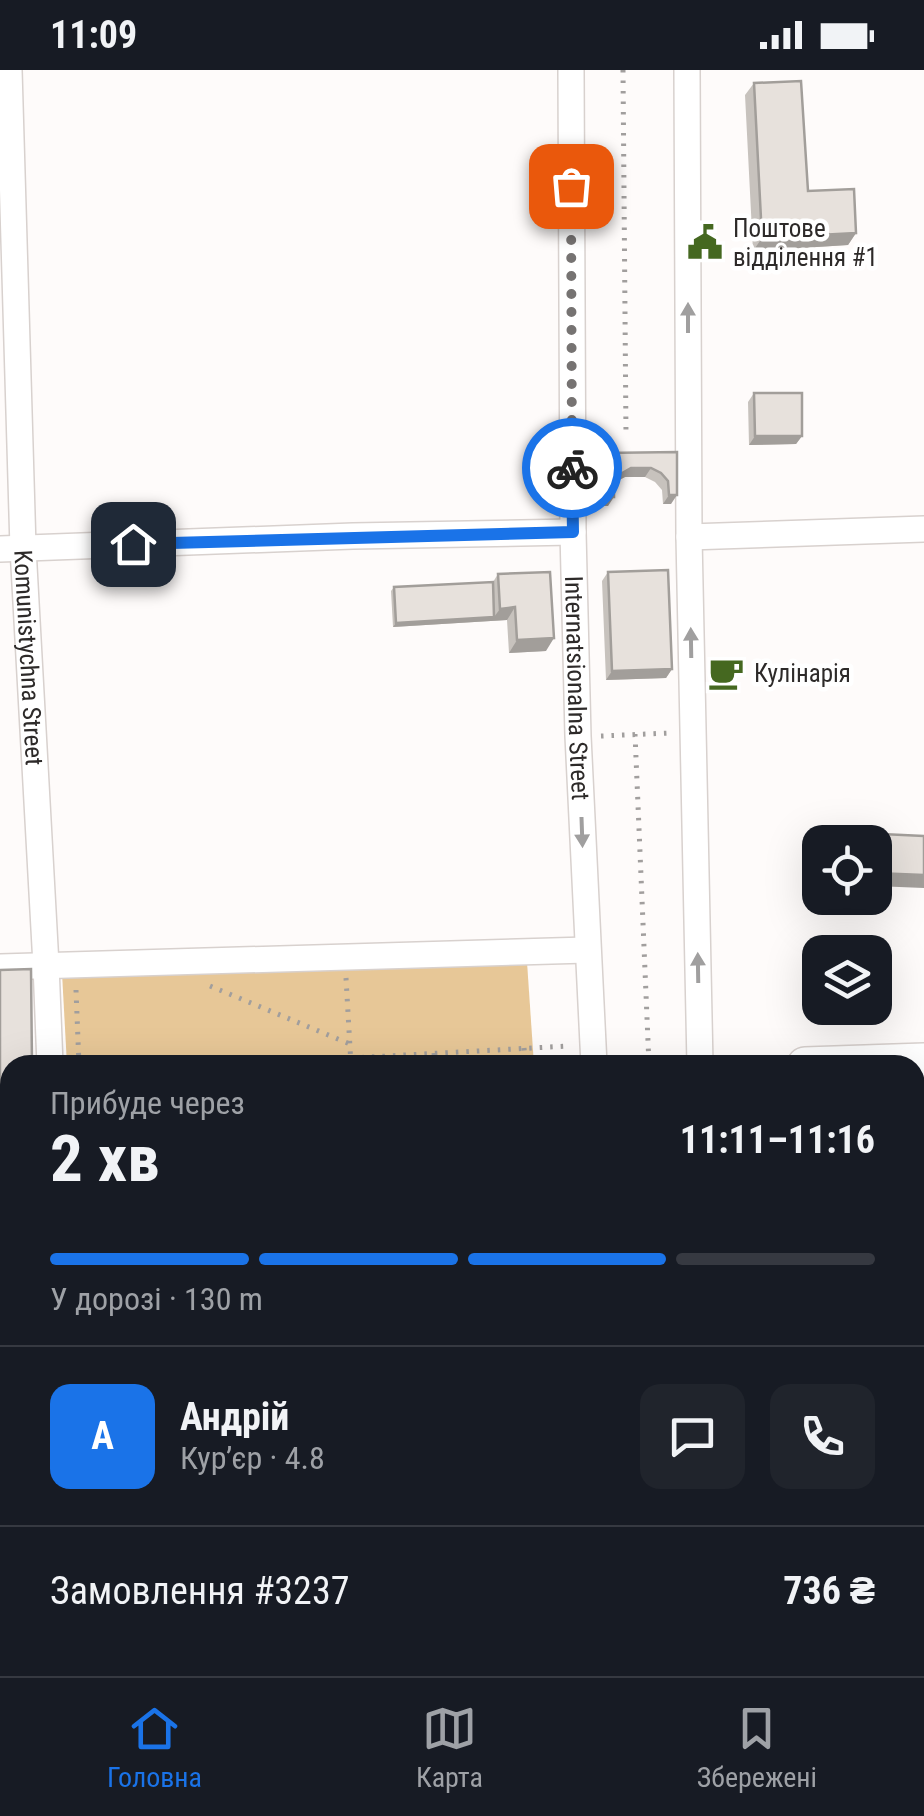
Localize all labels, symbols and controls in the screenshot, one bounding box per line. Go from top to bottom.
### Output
text: 11:09 [50,13,137,57]
pin [529,144,614,229]
icon: bag [544,159,599,214]
place label: Поштове відділення #1 [733,214,878,272]
public building icon: Поштове відділення #1 [686,223,724,261]
one-way arrow [680,301,696,333]
courier [522,418,622,518]
icon: bike [545,441,600,496]
pin [91,502,176,587]
icon: home [106,517,161,572]
street label: Komunistychna Street [8,549,49,766]
street label: Internatsionalna Street [559,575,595,801]
one-way arrow [683,626,699,658]
cafe icon: Кулінарія [707,654,745,692]
place label: Кулінарія [754,659,851,688]
one-way arrow [574,817,590,849]
map controls [802,825,892,1025]
button: locate [802,825,892,915]
button: layers [802,935,892,1025]
one-way arrow [690,951,706,983]
text: Прибуде через [50,1084,245,1122]
text: 11:11–11:16 [680,1118,875,1162]
text: 2 хв [50,1121,160,1197]
text: У дорозі · 130 m [50,1280,263,1318]
button: chat [640,1384,745,1489]
button: phone [770,1384,875,1489]
text: Андрій [180,1395,289,1439]
text: А [91,1414,114,1458]
text: Кур’єр · 4.8 [180,1439,325,1477]
text: Замовлення #3237 [50,1569,349,1613]
text: 736 ₴ [783,1569,875,1613]
tab: Головна [107,1701,202,1794]
tab: Карта [416,1701,483,1794]
tab: Збережені [697,1701,817,1794]

